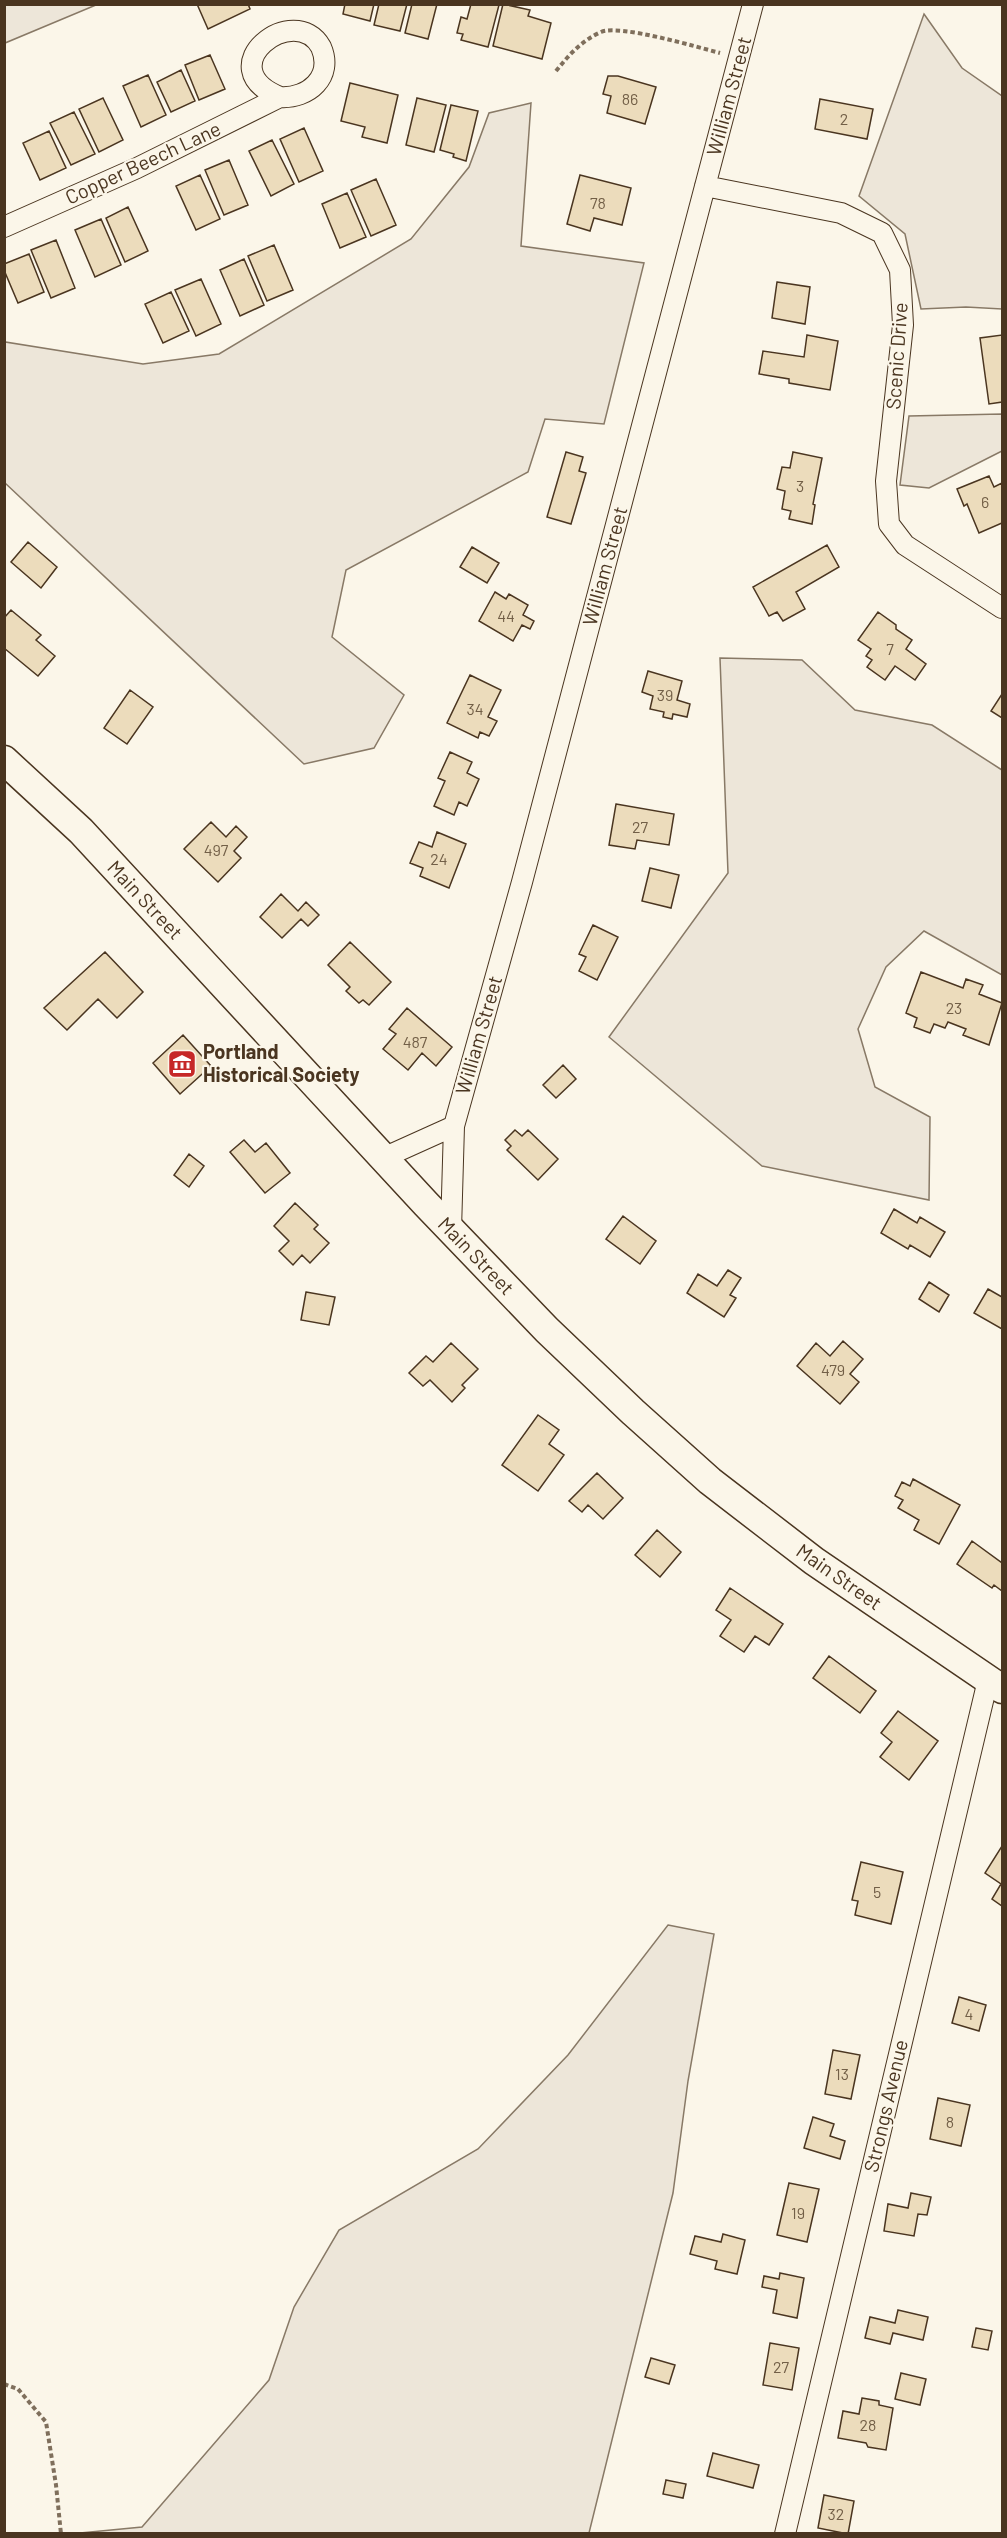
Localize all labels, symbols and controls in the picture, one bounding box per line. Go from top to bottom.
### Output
street label: William Street [701,34,755,158]
house number: 86 [622,89,638,108]
house number: 2 [840,109,848,128]
street label: Copper Beech Lane [61,116,224,209]
house number: 78 [590,193,606,212]
street label: Scenic Drive [880,301,912,410]
house number: 3 [796,476,804,495]
house number: 6 [981,492,989,511]
street label: William Street [577,504,631,628]
house number: 44 [497,606,515,625]
house number: 7 [886,639,894,658]
house number: 39 [657,685,673,704]
house number: 34 [466,699,484,718]
house number: 27 [632,817,648,836]
house number: 497 [204,840,229,859]
house number: 24 [430,849,448,868]
street label: Main Street [103,855,188,944]
street label: William Street [450,973,506,1097]
house number: 23 [946,998,962,1017]
house number: 487 [403,1032,428,1051]
place label: Portland Historical Society [203,1039,359,1086]
museum icon: Portland Historical Society [166,1048,198,1080]
street label: Main Street [434,1211,520,1299]
house number: 479 [821,1360,845,1379]
street label: Main Street [792,1538,887,1614]
house number: 5 [873,1882,881,1901]
house number: 4 [965,2004,973,2023]
street label: Strongs Avenue [858,2037,912,2175]
house number: 13 [835,2064,849,2083]
house number: 8 [946,2112,954,2131]
house number: 19 [791,2203,805,2222]
house number: 27 [773,2357,789,2376]
house number: 28 [860,2415,876,2434]
house number: 32 [828,2504,844,2523]

